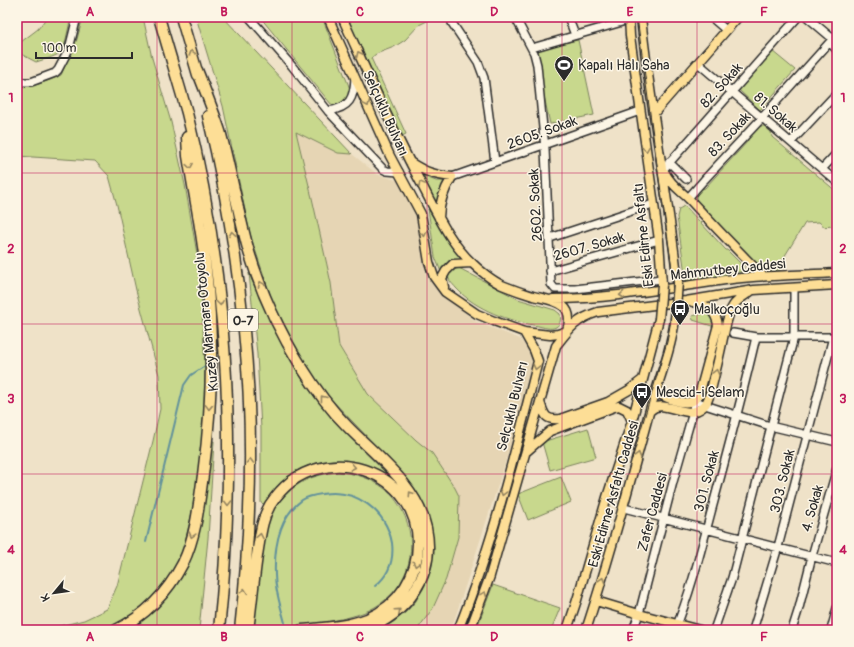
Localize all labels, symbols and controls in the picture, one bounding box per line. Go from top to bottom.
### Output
text: A [86,4,95,20]
text: B [220,4,228,20]
text: C [356,4,364,20]
text: D [490,4,498,20]
text: E [627,4,634,20]
text: F [760,4,768,20]
scale bar [36,34,132,60]
text: 100 m [42,41,77,56]
one-way arrow [188,50,197,57]
one-way arrow [356,51,364,58]
sports icon: Kapalı Halı Saha [553,54,575,82]
place label: Kapalı Halı Saha [578,57,669,74]
street label: 82. Sokak [697,59,746,111]
street label: Selçuklu Bulvarı [359,68,412,159]
street label: 81. Sokak [750,89,801,136]
text: 1 [8,90,14,106]
text: 1 [840,90,846,106]
one-way arrow [362,99,370,107]
street label: 83. Sokak [704,108,754,160]
street label: 2605. Sokak [505,112,580,153]
one-way arrow [641,146,650,152]
one-way arrow [185,163,193,169]
street label: 2602. Sokak [525,168,546,242]
one-way arrow [418,181,426,188]
street label: Eski Edirne Asfaltı [630,182,657,288]
street label: 2607. Sokak [552,228,627,265]
one-way arrow [228,231,237,237]
one-way arrow [419,231,428,237]
text: 2 [7,241,15,257]
text: 2 [839,241,847,257]
street label: Kuzey Marmara Otoyolu [191,252,222,392]
street label: Mahmutbey Caddesi [670,255,787,284]
one-way arrow [257,281,265,288]
one-way arrow [619,290,625,299]
bus stop icon: Malkoçoğlu [669,298,691,326]
one-way arrow [215,300,224,306]
place label: Malkoçoğlu [694,301,760,318]
road number: O-7 [228,309,258,331]
street label: Selçuklu Bulvarı [493,360,532,453]
one-way arrow [532,364,541,371]
one-way arrow [711,369,719,375]
bus stop icon: Mescid-i Selam [631,381,653,409]
place label: Mescid-i Selam [656,384,745,401]
text: 3 [7,391,15,407]
text: 3 [839,391,847,407]
one-way arrow [321,395,328,402]
one-way arrow [205,404,213,410]
street label: Eski Edirne Asfaltı Caddesi [584,418,643,569]
street label: 303. Sokak [766,447,799,515]
street label: 301. Sokak [690,448,723,514]
one-way arrow [633,451,642,458]
one-way arrow [246,458,254,464]
one-way arrow [350,463,356,471]
street label: Zafer Caddesi [634,471,671,553]
street label: 4. Sokak [798,483,827,534]
one-way arrow [500,490,508,496]
one-way arrow [409,491,416,498]
one-way arrow [224,500,232,506]
one-way arrow [188,532,197,539]
one-way arrow [256,533,264,539]
text: 4 [7,542,15,558]
text: 4 [839,542,847,558]
one-way arrow [412,561,420,568]
north arrow [34,573,74,613]
one-way arrow [597,576,606,583]
one-way arrow [239,588,248,594]
one-way arrow [479,590,487,597]
text: K [38,591,53,604]
one-way arrow [393,608,401,616]
text: A [86,629,95,645]
text: B [220,629,228,645]
text: C [356,629,364,645]
text: D [490,629,498,645]
text: E [627,629,634,645]
text: F [760,629,768,645]

